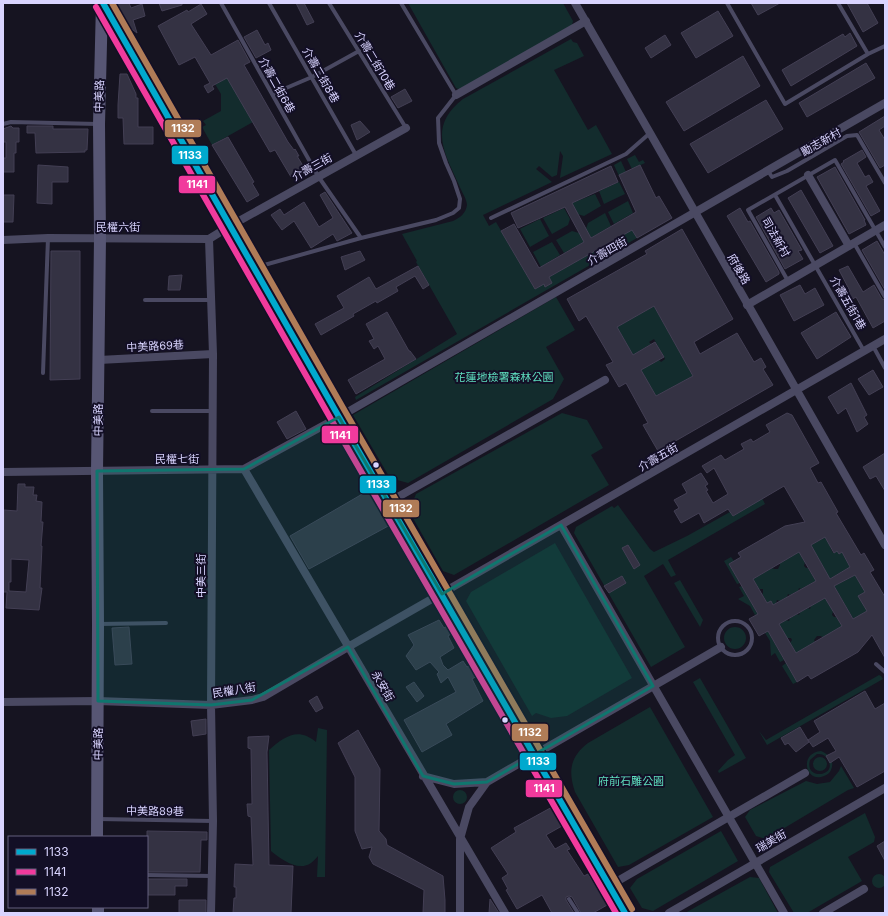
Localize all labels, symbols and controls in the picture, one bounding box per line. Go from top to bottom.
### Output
street label: 介壽二街10巷 [352,29,398,93]
street label: 介壽二街8巷 [299,45,343,105]
street label: 介壽二街6巷 [256,55,298,115]
street label: 中美路 [91,79,107,113]
line badge: 1132 [164,119,202,138]
text: 1132 [171,121,195,135]
street label: 勵志新村 [798,125,844,159]
line badge: 1133 [171,145,209,165]
text: 1133 [178,148,202,162]
street label: 介壽三街 [289,150,335,184]
line badge: 1141 [178,175,216,194]
text: 1141 [186,177,208,191]
street label: 司法新村 [759,214,793,260]
street label: 民權六街 [96,220,140,234]
street label: 介壽四街 [584,234,630,268]
street label: 府後路 [725,251,753,287]
street label: 介壽五街1巷 [827,274,869,332]
street label: 中美路69巷 [126,338,184,354]
park label: 花蓮地檢署森林公園 [455,370,554,384]
street label: 中美路 [91,403,105,437]
line badge: 1141 [321,425,359,444]
text: 1141 [329,428,351,442]
street label: 介壽五街 [635,440,681,474]
street label: 民權七街 [155,452,199,466]
unlabelled marker [371,460,381,470]
line badge: 1133 [359,475,397,494]
text: 1133 [366,477,390,491]
line badge: 1132 [382,499,420,518]
text: 1132 [389,501,413,515]
street label: 中美三街 [194,554,208,598]
street label: 永安街 [369,668,397,704]
street label: 民權八街 [211,680,257,700]
unlabelled marker [500,715,510,725]
line badge: 1132 [511,723,549,742]
text: 1132 [518,725,542,739]
street label: 中美路 [91,727,105,761]
line badge: 1133 [519,752,557,771]
text: 1133 [526,754,550,768]
park label: 府前石雕公園 [598,774,664,788]
line badge: 1141 [525,779,563,798]
text: 1141 [533,781,555,795]
street label: 中美路89巷 [126,803,184,819]
street label: 瑞美街 [753,827,789,855]
legend [8,836,148,908]
text: 1133 [44,844,69,859]
text: 1141 [44,864,66,879]
text: 1132 [44,884,69,899]

